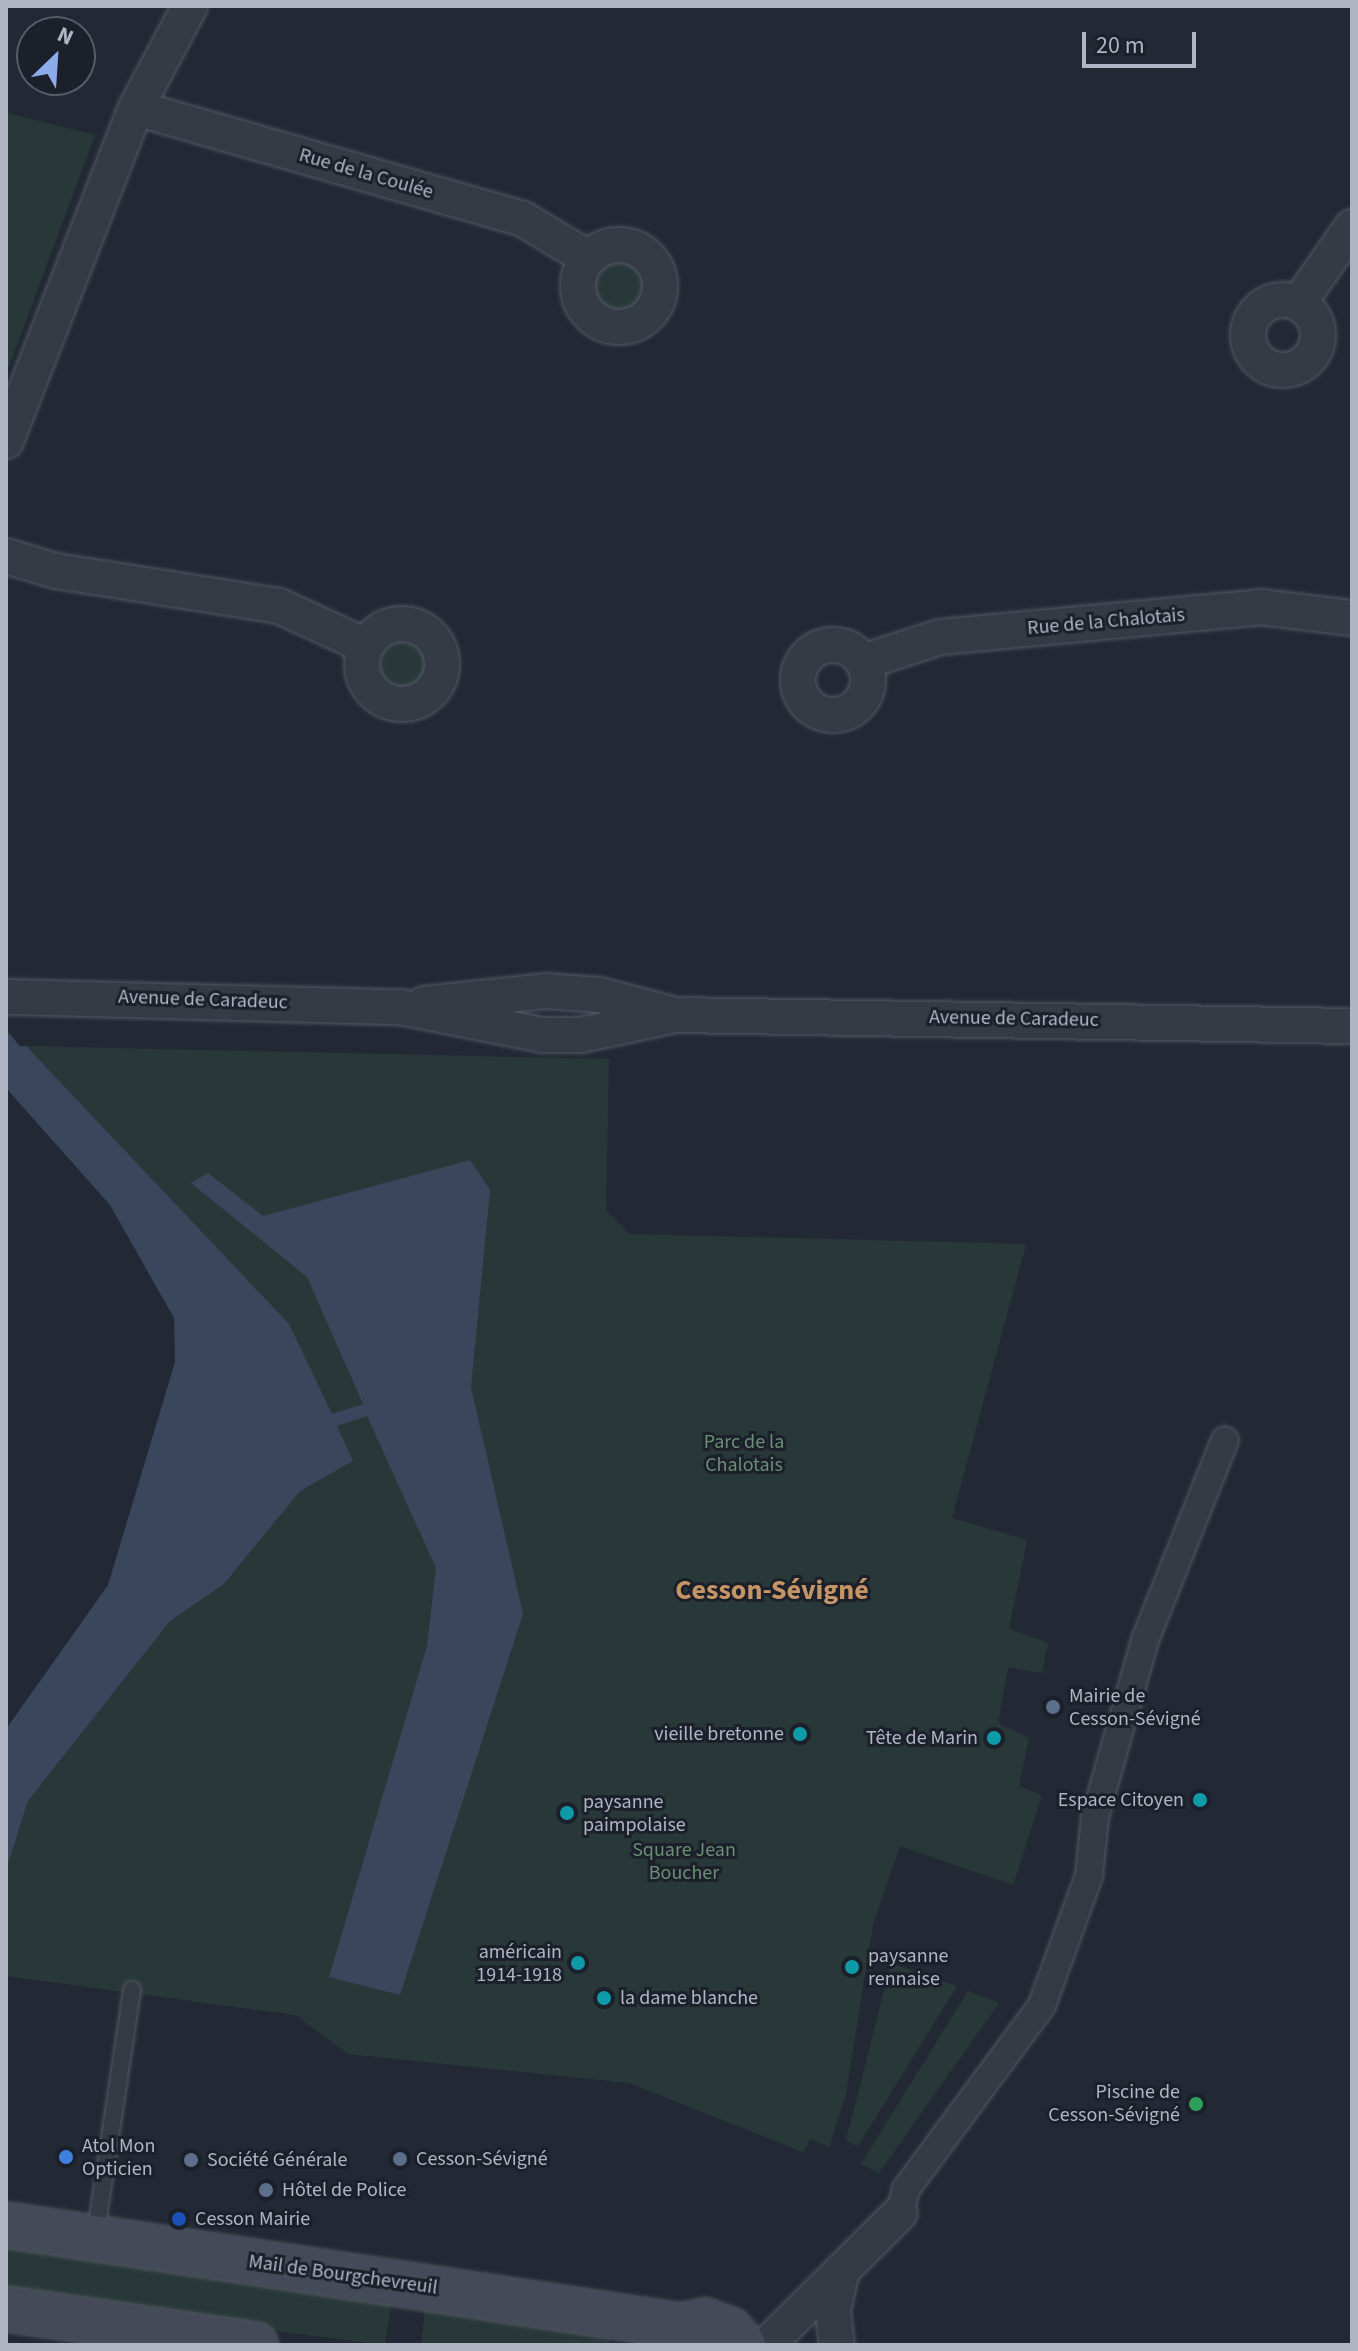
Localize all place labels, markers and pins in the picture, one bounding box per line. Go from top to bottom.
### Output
place label: Mairie de Cesson-Sévigné [1069,1684,1201,1731]
marker: Mairie de Cesson-Sévigné [1044,1698,1062,1716]
place label: vieille bretonne [654,1722,784,1746]
marker: vieille bretonne [791,1725,809,1743]
place label: Tête de Marin [866,1726,978,1750]
marker: Tête de Marin [985,1729,1003,1747]
place label: Espace Citoyen [1058,1788,1184,1812]
place label: paysanne paimpolaise [583,1790,686,1837]
marker: Espace Citoyen [1191,1791,1209,1809]
marker: paysanne paimpolaise [558,1804,576,1822]
place label: américain 1914-1918 [476,1940,562,1987]
place label: paysanne rennaise [868,1944,949,1991]
marker: américain 1914-1918 [569,1954,587,1972]
marker: paysanne rennaise [843,1958,861,1976]
place label: la dame blanche [620,1986,758,2010]
marker: la dame blanche [595,1989,613,2007]
place label: Piscine de Cesson-Sévigné [1048,2080,1180,2127]
marker: Piscine de Cesson-Sévigné [1187,2095,1205,2113]
place label: Atol Mon Opticien [82,2134,155,2181]
place label: Cesson-Sévigné [416,2147,548,2171]
marker: Atol Mon Opticien [57,2148,75,2166]
place label: Société Générale [207,2148,347,2172]
marker: Cesson-Sévigné [391,2150,409,2168]
marker: Société Générale [182,2151,200,2169]
place label: Hôtel de Police [282,2178,406,2202]
marker: Hôtel de Police [257,2181,275,2199]
place label: Cesson Mairie [195,2207,310,2231]
marker: Cesson Mairie [170,2210,188,2228]

